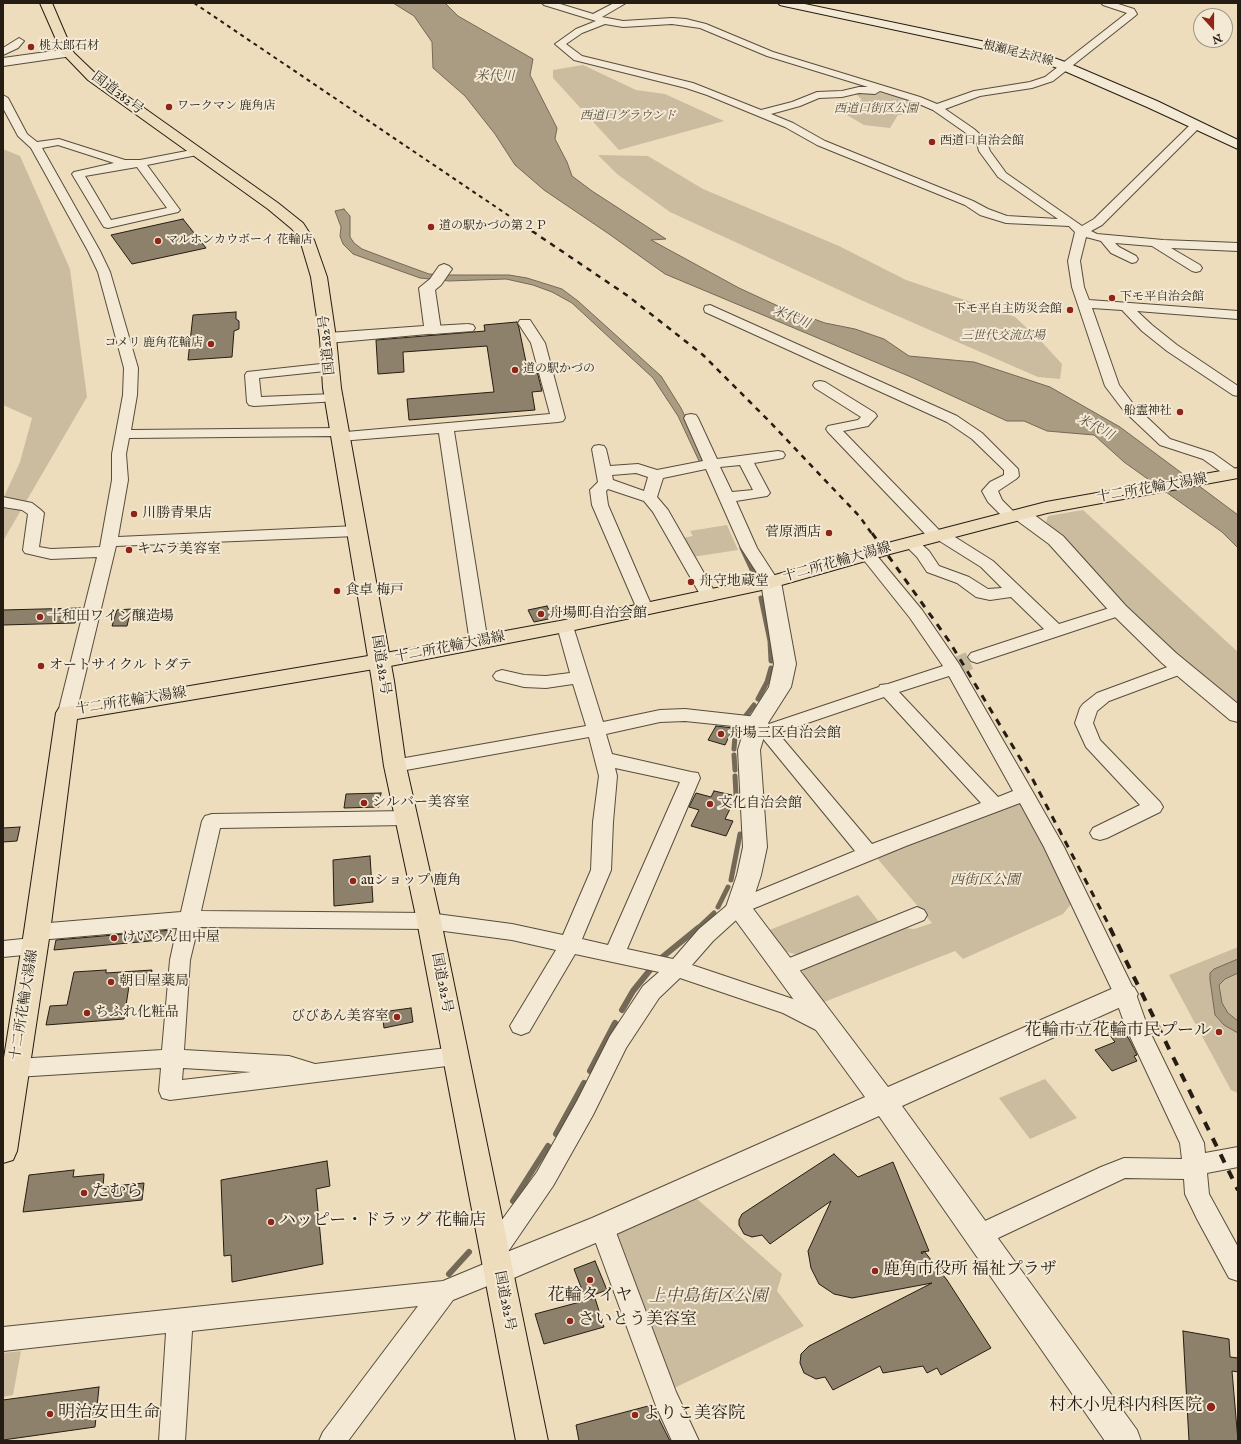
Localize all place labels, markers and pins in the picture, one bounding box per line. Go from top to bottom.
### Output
place label: 桃太郎石材 [39,40,99,54]
marker: 桃太郎石材 [26,42,36,52]
place label: ワークマン 鹿角店 [177,100,276,114]
marker: ワークマン 鹿角店 [164,102,174,112]
place label: 西道口自治会館 [940,135,1024,149]
marker: 西道口自治会館 [927,137,937,147]
place label: 道の駅かづの第２Ｐ [439,220,547,234]
marker: 道の駅かづの第２Ｐ [426,222,436,232]
place label: マルホンカウボーイ 花輪店 [166,234,313,248]
marker: マルホンカウボーイ 花輪店 [153,236,163,246]
place label: 下モ平自治会館 [1120,291,1204,305]
marker: 下モ平自治会館 [1107,293,1117,303]
place label: 下モ平自主防災会館 [954,303,1062,317]
marker: 下モ平自主防災会館 [1065,305,1075,315]
place label: コメリ 鹿角花輪店 [104,337,203,351]
marker: コメリ 鹿角花輪店 [206,339,216,349]
place label: 道の駅かづの [523,363,595,377]
marker: 道の駅かづの [510,365,520,375]
place label: 船霊神社 [1124,405,1172,419]
marker: 船霊神社 [1175,407,1185,417]
place label: 川勝青果店 [142,506,212,522]
marker: 川勝青果店 [129,509,139,519]
place label: 菅原酒店 [765,525,821,541]
marker: 菅原酒店 [824,528,834,538]
place label: キムラ美容室 [137,542,221,558]
marker: キムラ美容室 [124,545,134,555]
place label: 舟守地蔵堂 [699,574,769,590]
marker: 舟守地蔵堂 [686,577,696,587]
place label: 食卓 梅戸 [345,583,404,599]
marker: 食卓 梅戸 [332,586,342,596]
place label: 舟場町自治会館 [549,606,647,622]
place label: 十和田ワイン醸造場 [48,609,174,625]
marker: 舟場町自治会館 [536,609,546,619]
marker: 十和田ワイン醸造場 [35,612,45,622]
place label: オートサイクル トダテ [49,658,192,674]
marker: オートサイクル トダテ [36,661,46,671]
place label: 舟場三区自治会館 [729,726,841,742]
marker: 舟場三区自治会館 [716,729,726,739]
place label: シルバー美容室 [372,795,470,811]
place label: 文化自治会館 [718,796,802,812]
marker: シルバー美容室 [359,798,369,808]
marker: 文化自治会館 [705,799,715,809]
place label: auショップ 鹿角 [361,873,461,889]
marker: auショップ 鹿角 [348,876,358,886]
place label: けいらん田中屋 [122,930,220,946]
marker: けいらん田中屋 [109,933,119,943]
place label: 朝日屋薬局 [119,974,189,990]
marker: 朝日屋薬局 [106,977,116,987]
place label: ちふれ化粧品 [95,1005,179,1021]
marker: ちふれ化粧品 [82,1008,92,1018]
place label: びびあん美容室 [291,1009,389,1025]
marker: びびあん美容室 [392,1012,402,1022]
place label: 花輪市立花輪市民プール [1025,1022,1211,1042]
marker: 花輪市立花輪市民プール [1214,1027,1224,1037]
place label: たむら [92,1183,143,1203]
marker: たむら [79,1188,89,1198]
place label: ハッピー・ドラッグ 花輪店 [279,1212,486,1232]
marker: ハッピー・ドラッグ 花輪店 [266,1217,276,1227]
place label: 鹿角市役所 福祉プラザ [883,1261,1057,1281]
marker: 鹿角市役所 福祉プラザ [870,1266,880,1276]
marker: 花輪タイヤ [585,1275,595,1285]
place label: 花輪タイヤ [548,1287,632,1307]
place label: さいとう美容室 [578,1311,697,1331]
marker: さいとう美容室 [565,1316,575,1326]
place label: 村木小児科内科医院 [1049,1397,1202,1417]
marker: 村木小児科内科医院 [1205,1401,1217,1413]
place label: 明治安田生命 [58,1404,160,1424]
place label: よりこ美容院 [643,1405,745,1425]
marker: 明治安田生命 [45,1409,55,1419]
marker: よりこ美容院 [630,1410,640,1420]

